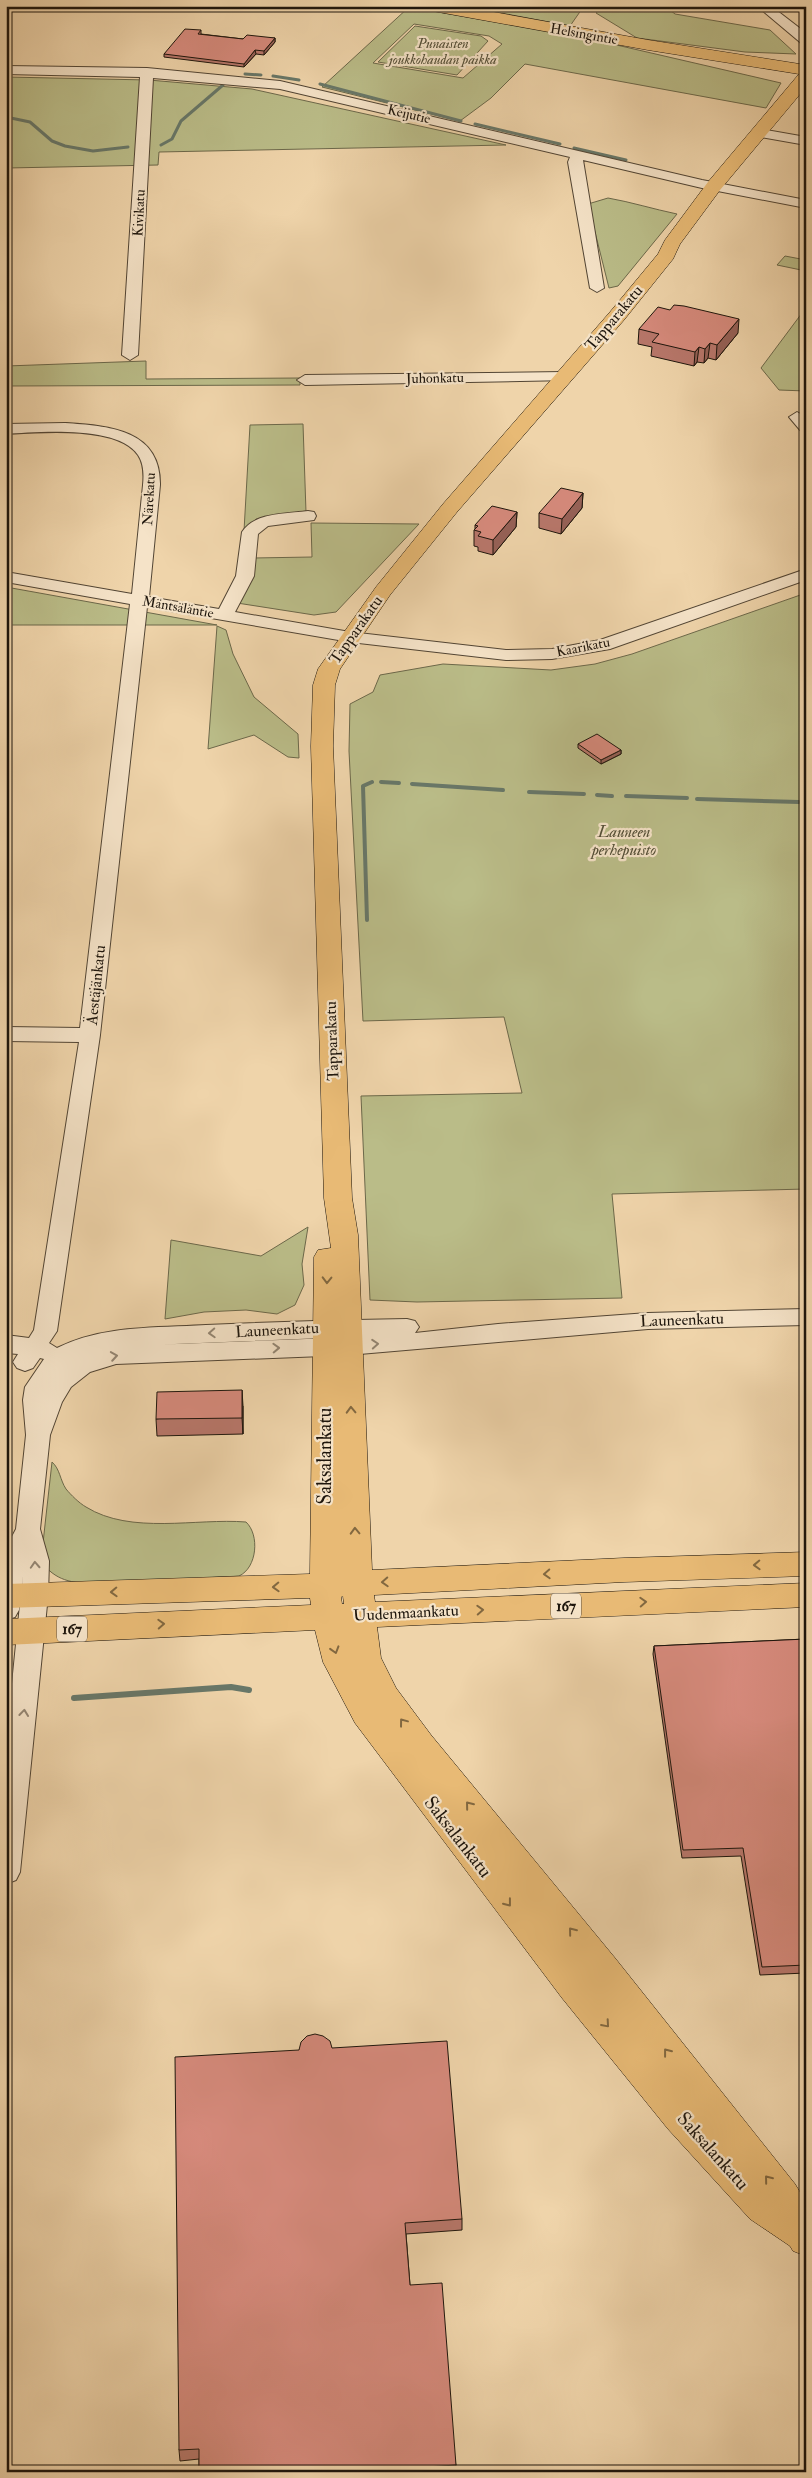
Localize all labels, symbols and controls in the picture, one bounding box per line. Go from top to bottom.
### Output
street label: Helsingintie [549,20,619,48]
park label: Punaisten joukkohaudan paikka [385,35,497,68]
street label: Keijutie [386,101,432,127]
street label: Kivikatu [129,189,149,237]
street label: Tapparakatu [581,281,648,356]
street label: Juhonkatu [405,369,464,387]
street label: Närekatu [139,472,159,526]
street label: Mäntsäläntie [141,592,215,622]
street label: Tapparakatu [325,592,388,669]
street label: Kaarikatu [555,633,611,661]
park label: Launeen perhepuisto [589,822,656,860]
street label: Äestäjänkatu [82,944,110,1027]
street label: Tapparakatu [321,1001,344,1081]
one-way arrow [322,1277,332,1285]
street label: Launeenkatu [640,1309,724,1331]
street label: Launeenkatu [235,1318,319,1342]
one-way arrow [208,1328,216,1339]
one-way arrow [371,1339,379,1350]
one-way arrow [272,1343,280,1354]
one-way arrow [109,1351,118,1361]
one-way arrow [345,1405,356,1413]
street label: Saksalankatu [313,1407,337,1504]
one-way arrow [350,1527,360,1535]
one-way arrow [29,1560,40,1568]
one-way arrow [753,1560,761,1571]
one-way arrow [543,1569,550,1579]
one-way arrow [381,1577,389,1588]
one-way arrow [272,1582,280,1592]
one-way arrow [110,1586,118,1597]
road number: 167 [551,1594,581,1618]
one-way arrow [639,1597,647,1608]
street label: Uudenmaankatu [353,1600,459,1626]
one-way arrow [477,1604,485,1615]
road number: 167 [57,1616,87,1642]
one-way arrow [158,1619,166,1630]
one-way arrow [329,1646,339,1654]
one-way arrow [18,1709,29,1717]
one-way arrow [400,1718,409,1728]
street label: Saksalankatu [419,1791,497,1883]
one-way arrow [465,1802,474,1811]
one-way arrow [503,1897,512,1906]
one-way arrow [568,1928,577,1937]
one-way arrow [601,2018,610,2027]
one-way arrow [664,2048,673,2058]
street label: Saksalankatu [672,2107,754,2195]
one-way arrow [766,2176,774,2185]

